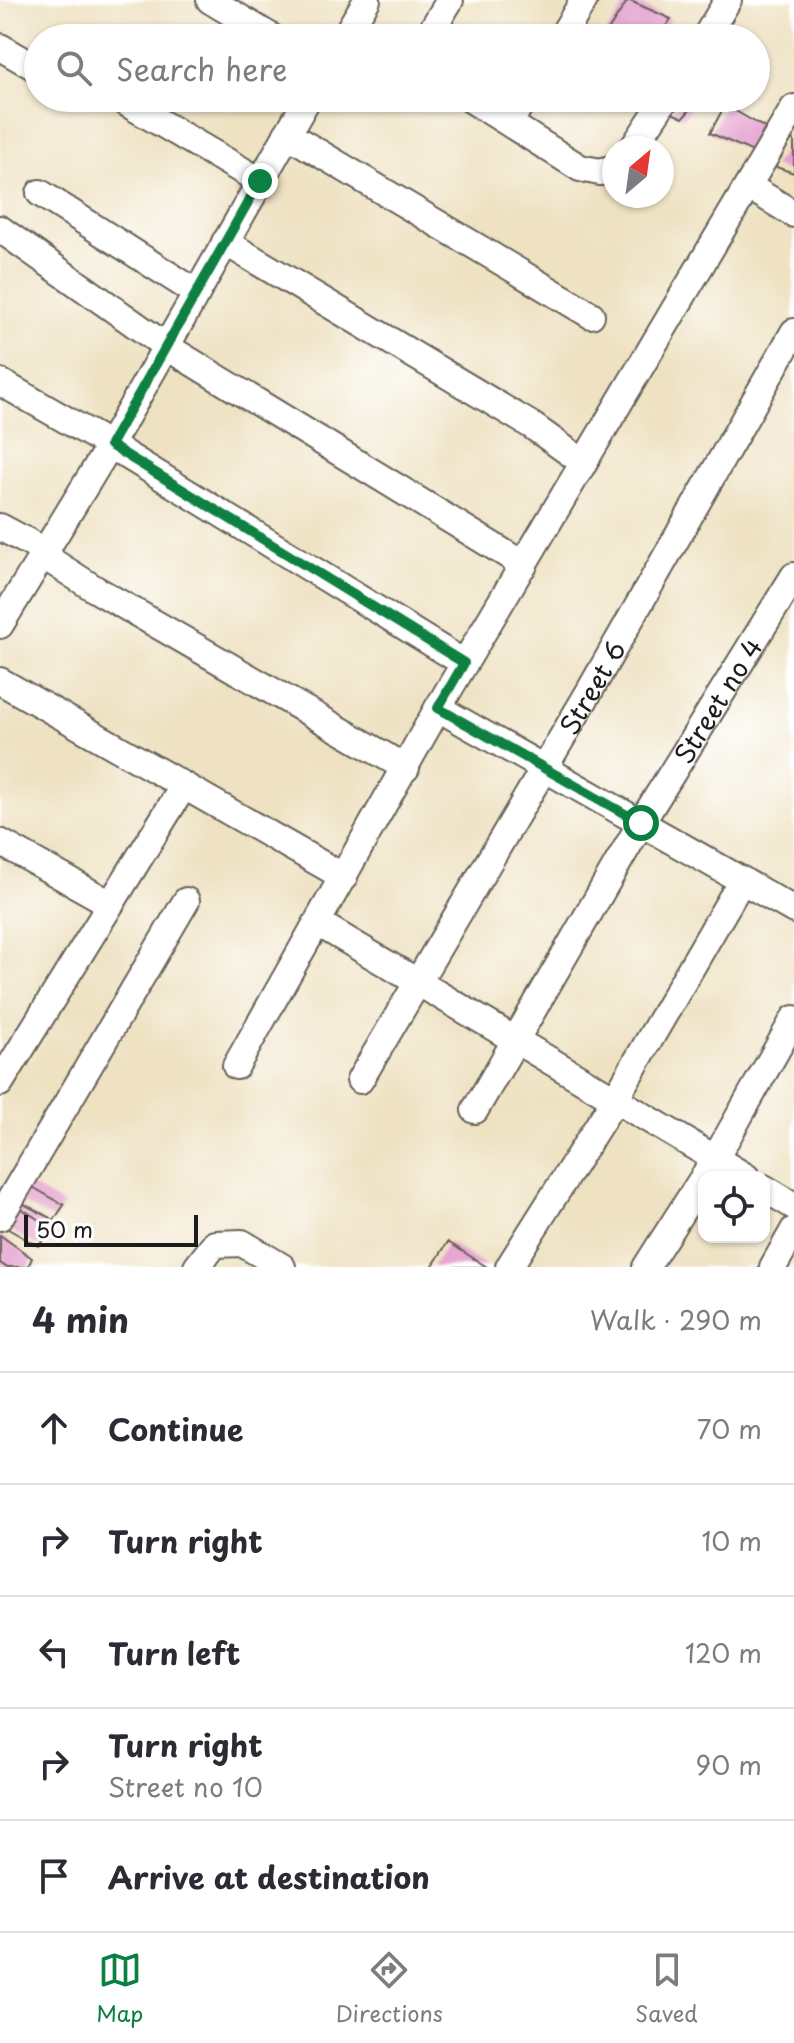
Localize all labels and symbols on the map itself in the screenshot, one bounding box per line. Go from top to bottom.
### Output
north arrow [602,136,674,208]
route end [242,163,278,199]
street label: Street no 4 [663,630,771,771]
street label: Street 6 [549,633,634,742]
route start [623,805,659,841]
scale bar [24,1211,198,1247]

